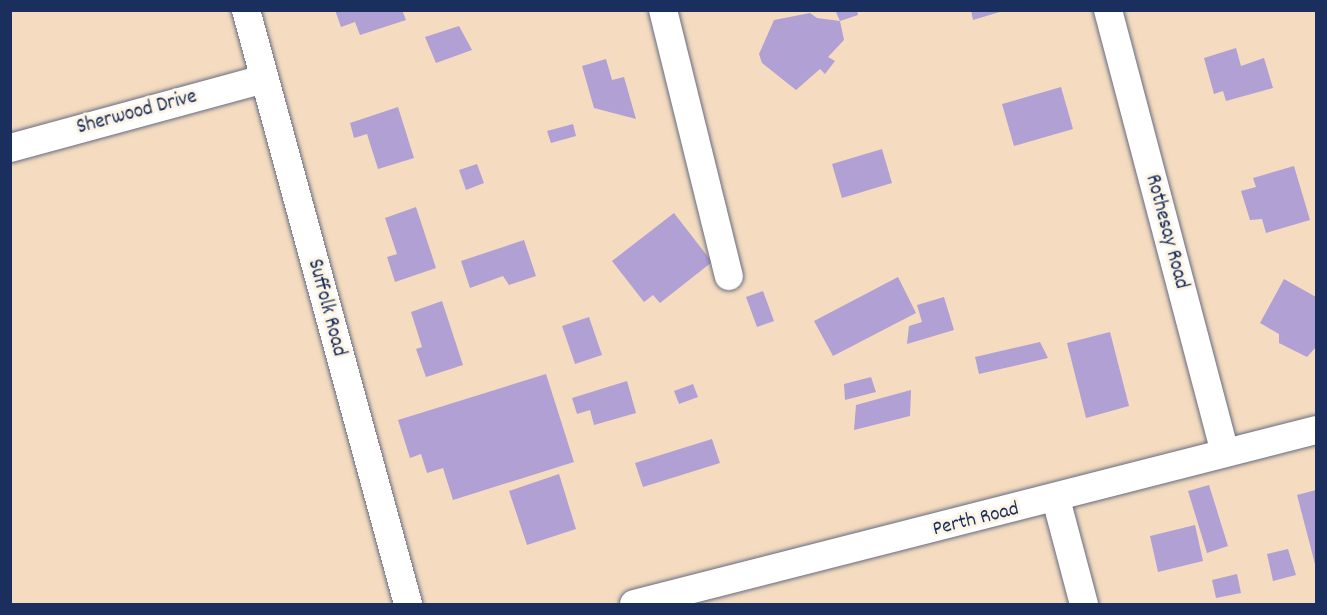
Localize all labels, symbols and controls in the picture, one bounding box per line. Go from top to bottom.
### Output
street label: Sherwood Drive [74,85,200,141]
street label: Rothesay Road [1139,172,1193,292]
street label: Suffolk Road [301,257,351,359]
street label: Perth Road [930,497,1022,543]

